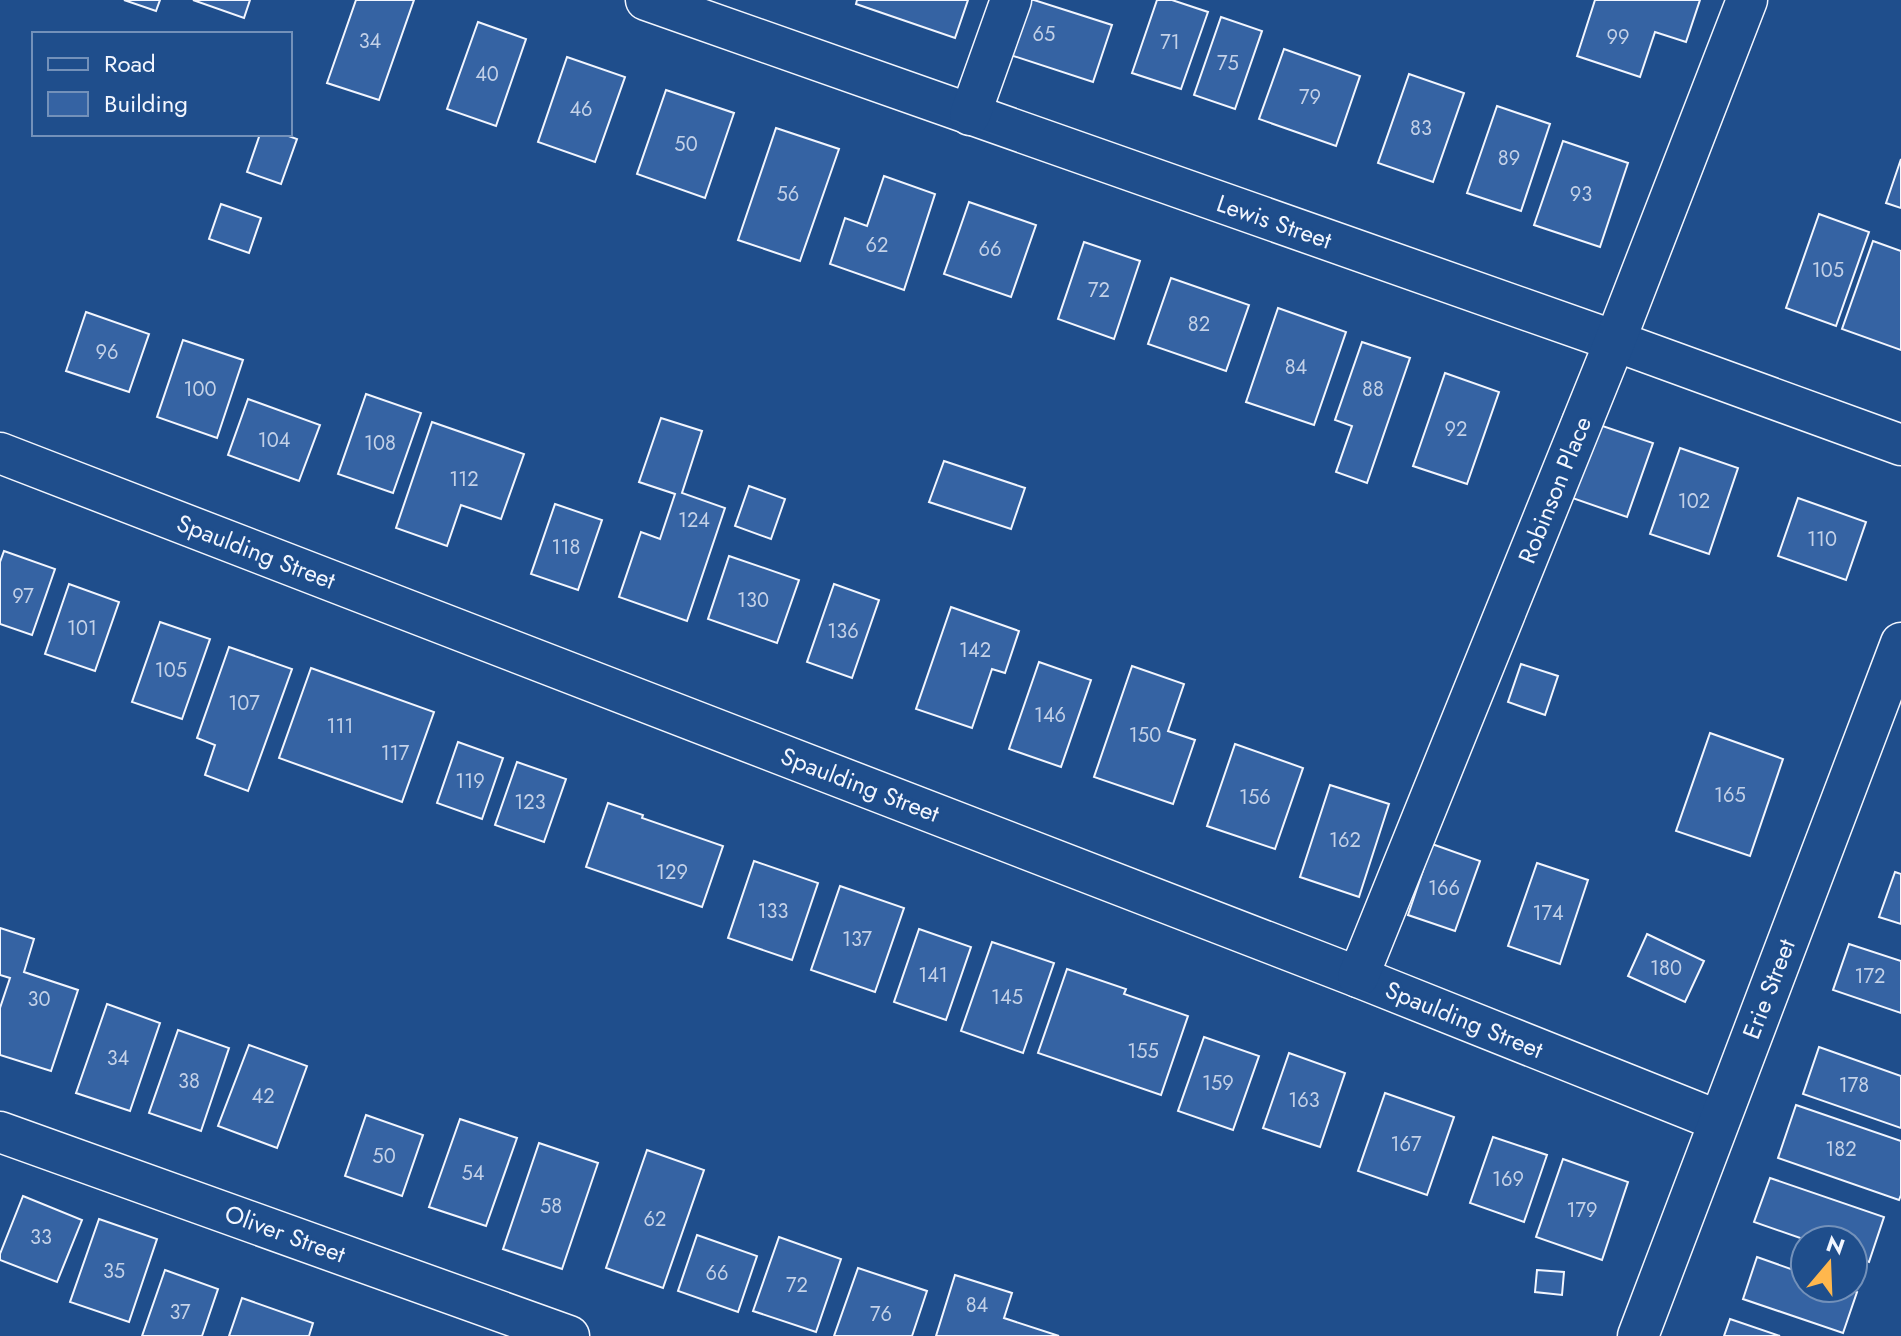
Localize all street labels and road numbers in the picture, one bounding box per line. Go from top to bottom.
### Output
street label: Lewis Street [1212,186,1337,258]
street label: Robinson Place [1509,411,1600,569]
street label: Spaulding Street [172,505,341,598]
street label: Spaulding Street [776,738,945,831]
street label: Erie Street [1733,934,1804,1044]
street label: Spaulding Street [1380,972,1548,1067]
street label: Oliver Street [220,1196,351,1272]

